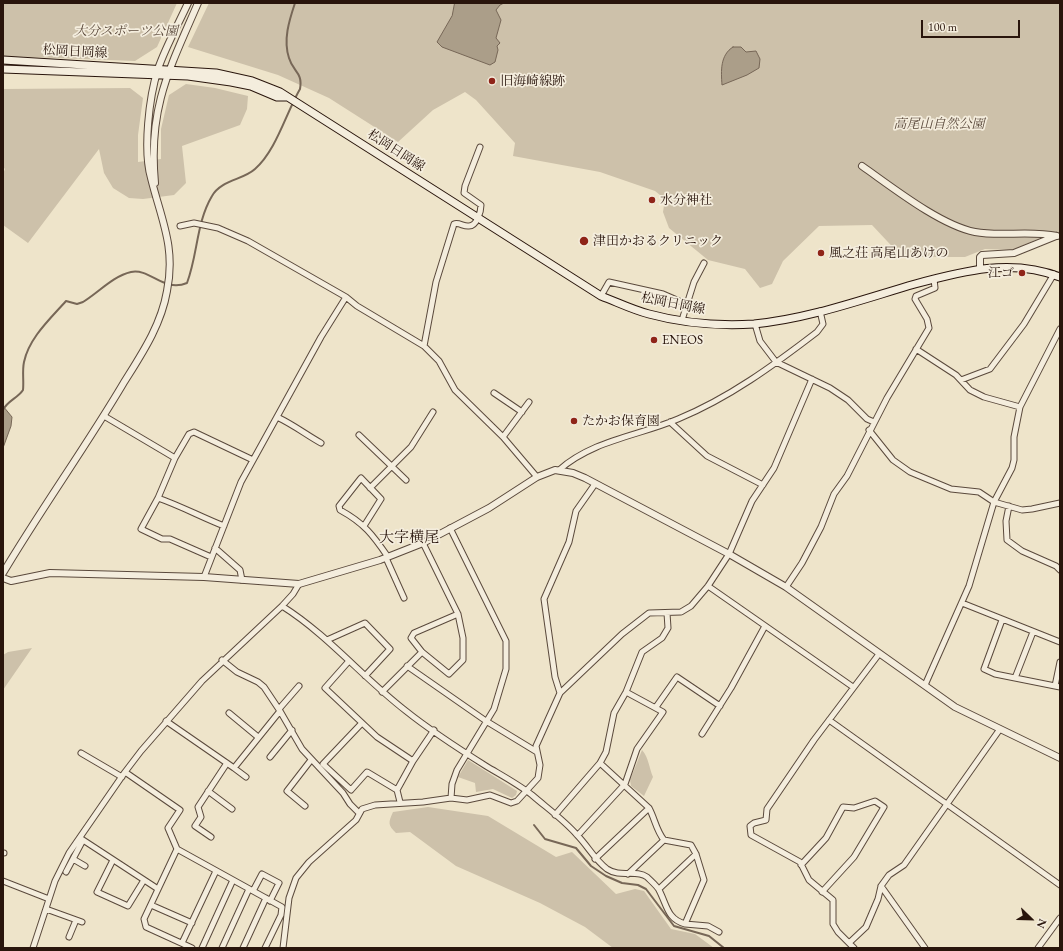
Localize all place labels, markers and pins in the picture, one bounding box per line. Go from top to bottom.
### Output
place label: 旧海崎線跡 [500,73,565,89]
marker: 旧海崎線跡 [487,76,497,86]
place label: 水分神社 [660,192,712,208]
marker: 水分神社 [647,195,657,205]
place label: 津田かおるクリニック [593,233,723,249]
marker: 津田かおるクリニック [578,235,590,247]
place label: 風之荘 高尾山あけの [829,245,949,261]
marker: 風之荘 高尾山あけの [816,248,826,258]
place label: 江ゴ [988,265,1014,281]
marker: 江ゴ [1017,268,1027,278]
place label: ENEOS [662,332,703,348]
marker: ENEOS [649,335,659,345]
place label: たかお保育園 [582,413,660,429]
marker: たかお保育園 [569,416,579,426]

